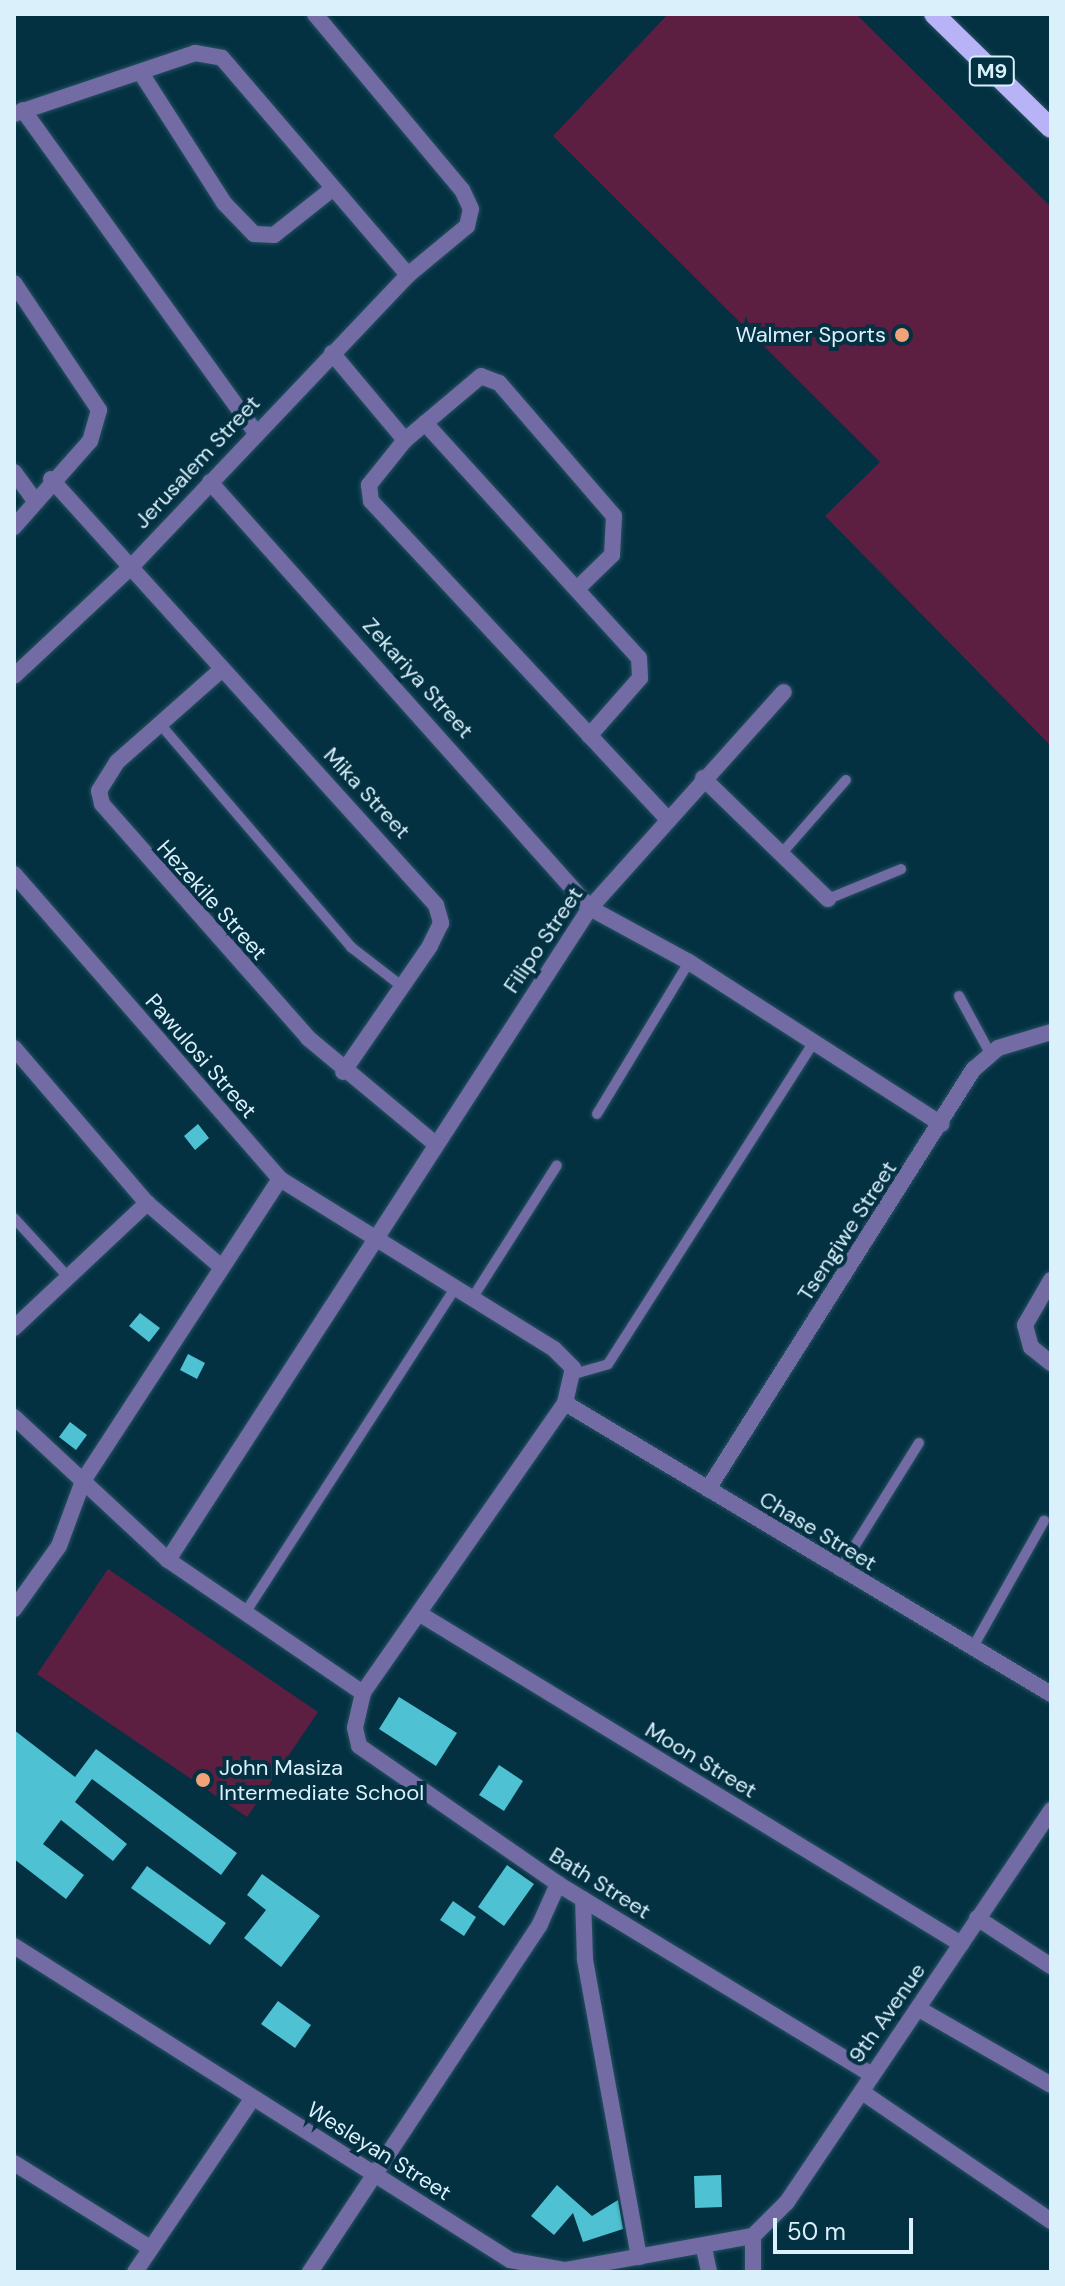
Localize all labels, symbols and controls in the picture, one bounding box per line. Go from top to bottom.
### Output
road number: M9 [968,55,1016,87]
place label: Walmer Sports [735,322,886,348]
marker: Walmer Sports [893,326,911,344]
street label: Jerusalem Street [129,390,265,534]
street label: Zekariya Street [357,613,479,743]
street label: Mika Street [318,742,416,844]
street label: Hezekile Street [151,835,273,965]
street label: Filipo Street [498,882,588,998]
street label: Pawulosi Street [140,989,262,1123]
street label: Tsengiwe Street [792,1156,902,1306]
street label: Chase Street [755,1486,881,1576]
street label: Moon Street [640,1716,762,1804]
place label: John Masiza Intermediate School [219,1754,424,1806]
marker: John Masiza Intermediate School [194,1771,212,1789]
street label: Bath Street [544,1841,656,1925]
street label: 9th Avenue [843,1958,931,2068]
street label: Wesleyan Street [302,2096,456,2206]
scale bar [777,2202,917,2252]
text: 50 m [787,2216,846,2247]

